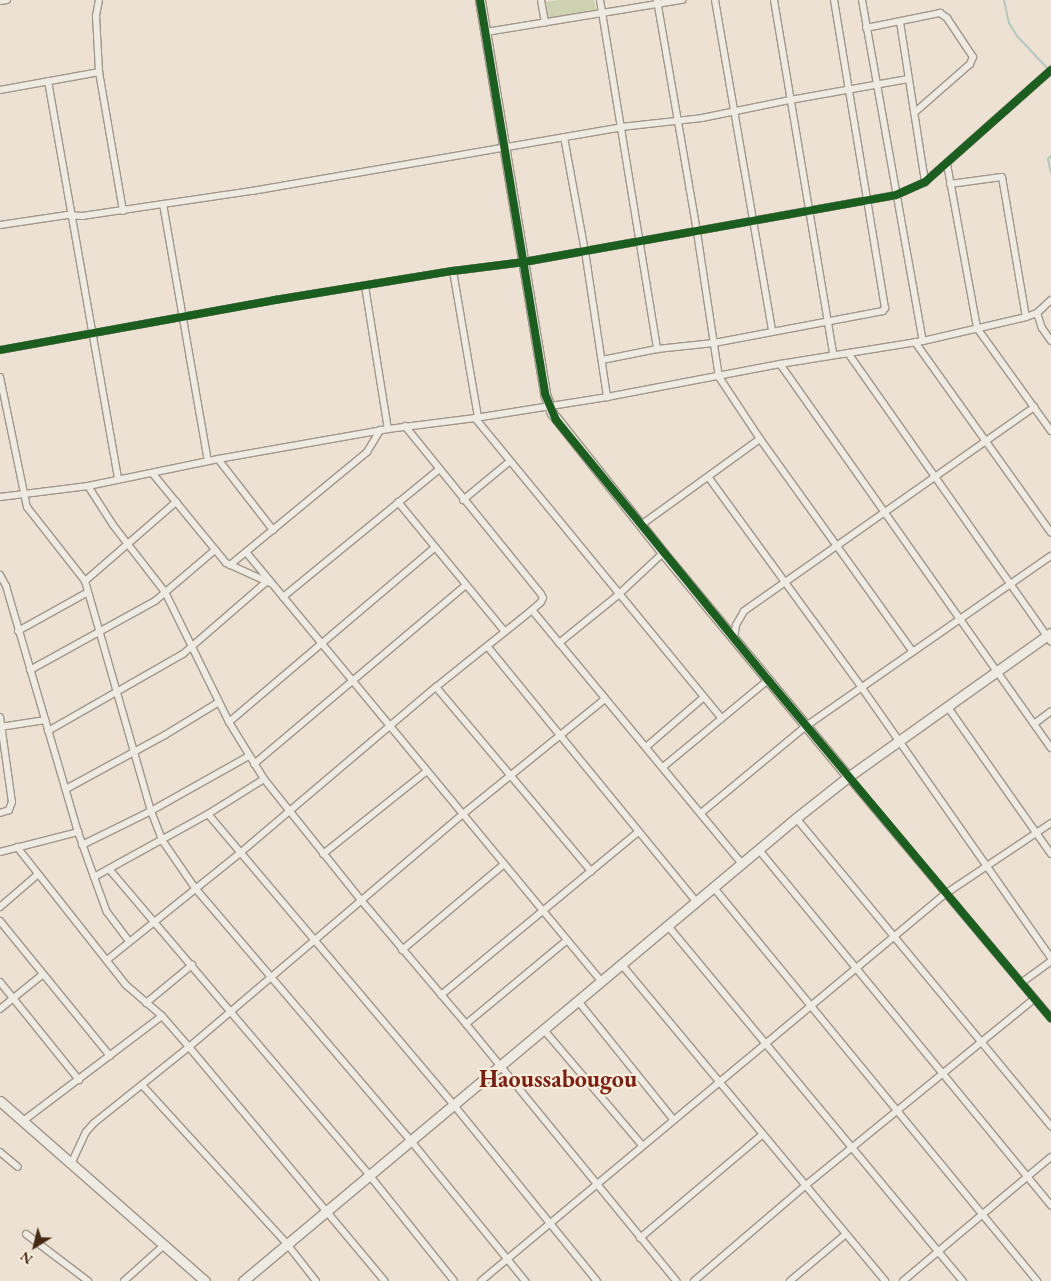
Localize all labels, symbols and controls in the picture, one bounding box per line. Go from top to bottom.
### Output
district label: Haoussabougou [479,1065,637,1093]
north arrow [10,1221,60,1271]
text: N [16,1248,36,1269]

